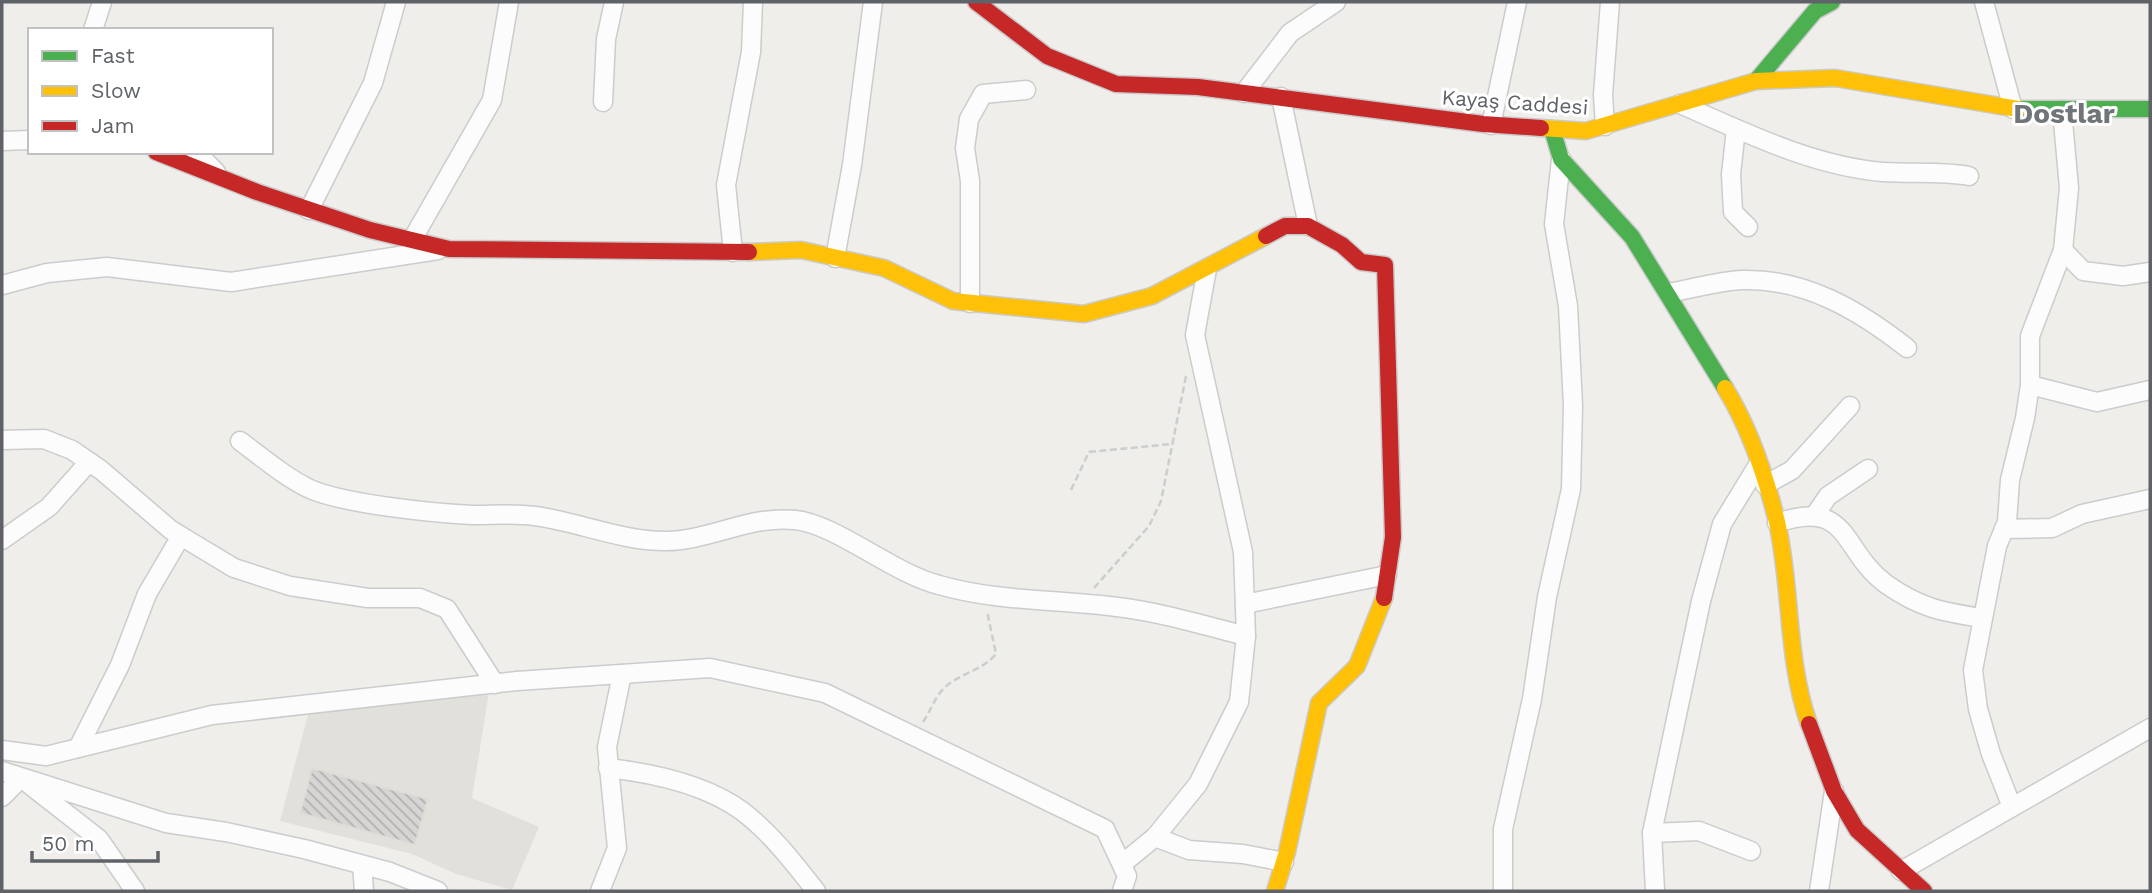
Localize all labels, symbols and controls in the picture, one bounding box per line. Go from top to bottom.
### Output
legend [28,28,273,154]
text: Fast [91,43,135,68]
text: Slow [91,78,141,103]
street label: Kayaş Caddesi [1441,84,1589,120]
district label: Dostlar [2013,97,2115,130]
text: Jam [91,113,134,138]
scale bar [32,820,158,864]
text: 50 m [42,831,94,856]

